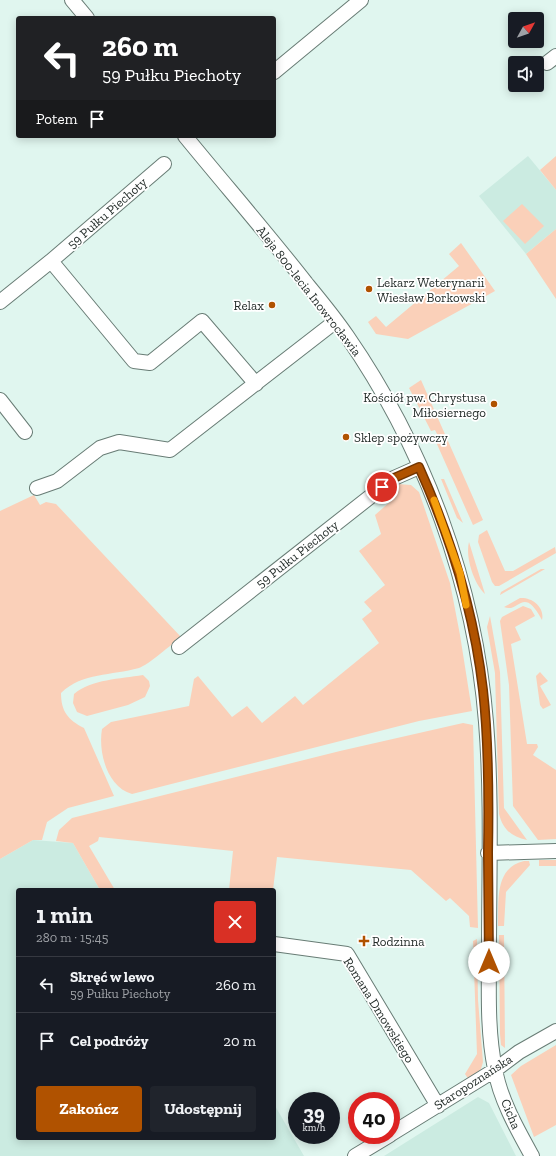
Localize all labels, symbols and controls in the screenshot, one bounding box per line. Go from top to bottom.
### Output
north arrow [508,12,544,48]
map controls [508,12,544,92]
text: 260 m [102,30,178,63]
icon: left [36,32,88,84]
button: sound [508,56,544,92]
text: 59 Pułku Piechoty [102,64,241,86]
icon: arrive [86,108,108,130]
text: Potem [36,110,78,128]
street label: 59 Pułku Piechoty [64,174,150,252]
street label: Aleja 800-lecia Inowrocławia [253,223,365,360]
place label: Lekarz Weterynarii Wiesław Borkowski [377,275,486,305]
marker: Lekarz Weterynarii Wiesław Borkowski [364,284,374,294]
place label: Relax [234,298,264,313]
marker: Relax [267,300,277,310]
place label: Kościół pw. Chrystusa Miłosiernego [363,390,487,420]
marker: Kościół pw. Chrystusa Miłosiernego [489,399,499,409]
place label: Sklep spożywczy [354,430,448,445]
marker: Sklep spożywczy [341,432,351,442]
pin [365,470,399,504]
icon: arrive [371,476,393,498]
street label: 59 Pułku Piechoty [253,517,341,591]
text: 1 min [36,900,93,929]
button: close [214,901,256,943]
text: 280 m · 15:45 [36,930,108,945]
place label: Rodzinna [372,934,425,949]
marker: Rodzinna [359,936,369,946]
position arrow [468,941,510,983]
street label: Romana Dmowskiego [340,955,418,1066]
text: Skręć w lewo [70,968,154,986]
icon: left [36,974,58,996]
text: 260 m [215,976,256,994]
text: 59 Pułku Piechoty [70,986,170,1001]
icon: arrive [36,1030,58,1052]
text: Cel podróży [70,1032,148,1050]
text: 20 m [223,1032,256,1050]
street label: Staropoznańska [431,1051,515,1113]
button: Zakończ [36,1086,142,1132]
button: Udostępnij [150,1086,256,1132]
speed limit sign: 40 [348,1092,400,1144]
street label: Cicha [498,1097,524,1132]
text: 39 [303,1101,325,1125]
text: km/h [303,1122,325,1134]

